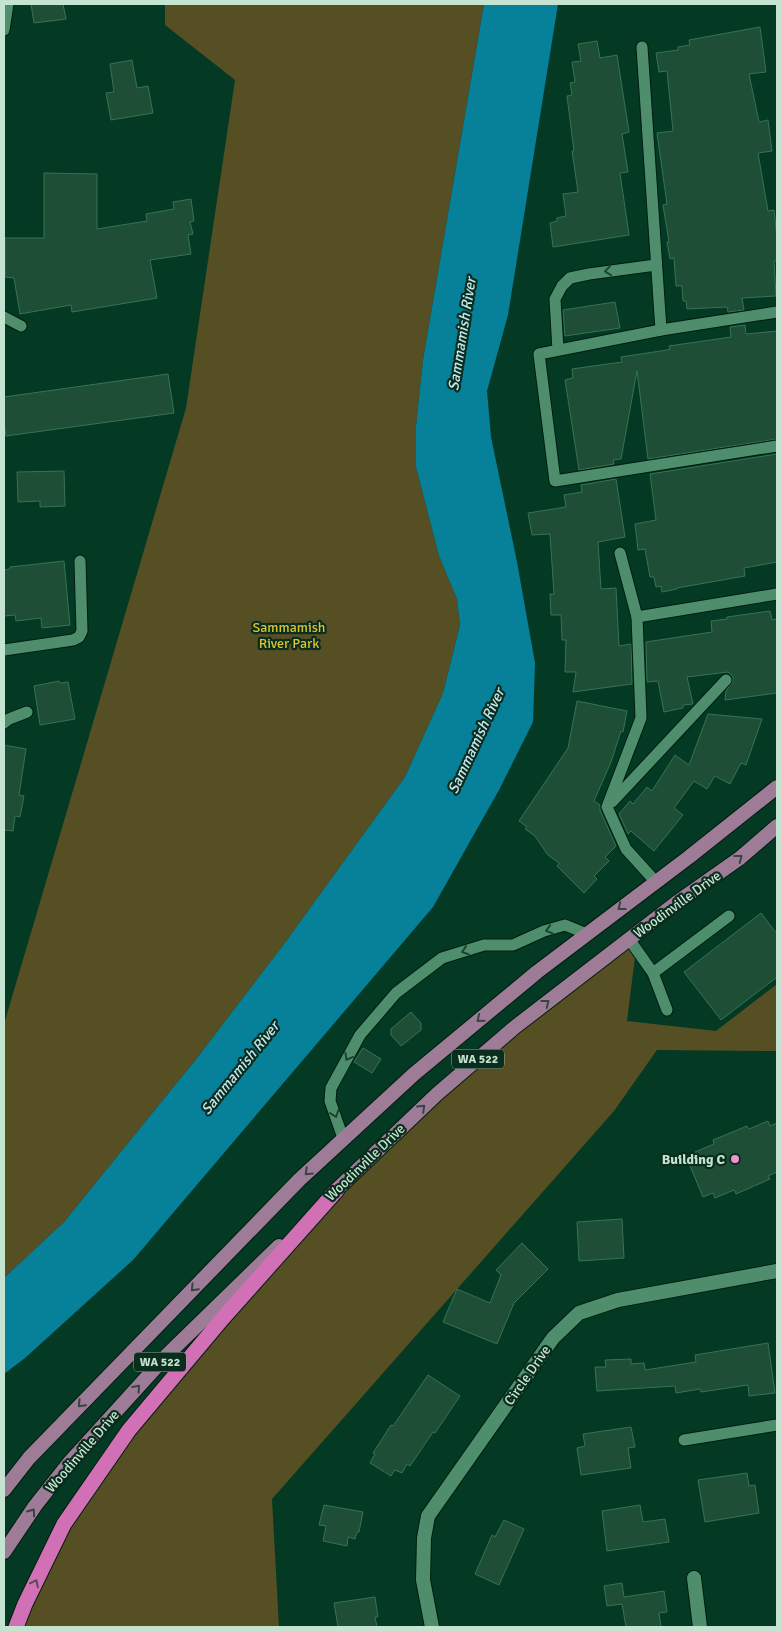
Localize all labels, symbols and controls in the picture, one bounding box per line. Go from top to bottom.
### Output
one-way arrow [604,265,612,276]
water label: Sammamish River [444,274,480,392]
park label: Sammamish River Park [253,619,326,652]
water label: Sammamish River [444,683,509,797]
one-way arrow [733,856,742,864]
street label: Woodinville Drive [630,867,724,942]
one-way arrow [618,902,627,910]
one-way arrow [546,924,554,934]
one-way arrow [461,945,470,955]
one-way arrow [540,1000,550,1009]
one-way arrow [477,1013,486,1022]
water label: Sammamish River [197,1016,284,1118]
road number: WA 522 [452,1050,504,1068]
one-way arrow [344,1052,354,1061]
one-way arrow [416,1105,425,1114]
one-way arrow [329,1109,339,1117]
street label: Woodinville Drive [322,1120,409,1205]
place label: Building C [662,1151,725,1168]
marker: Building C [729,1153,741,1165]
one-way arrow [304,1166,313,1175]
one-way arrow [191,1282,200,1291]
street label: Circle Drive [501,1342,554,1408]
road number: WA 522 [134,1352,186,1371]
one-way arrow [131,1384,140,1393]
one-way arrow [78,1399,87,1408]
street label: Woodinville Drive [42,1407,123,1496]
one-way arrow [26,1508,35,1518]
one-way arrow [29,1579,39,1588]

